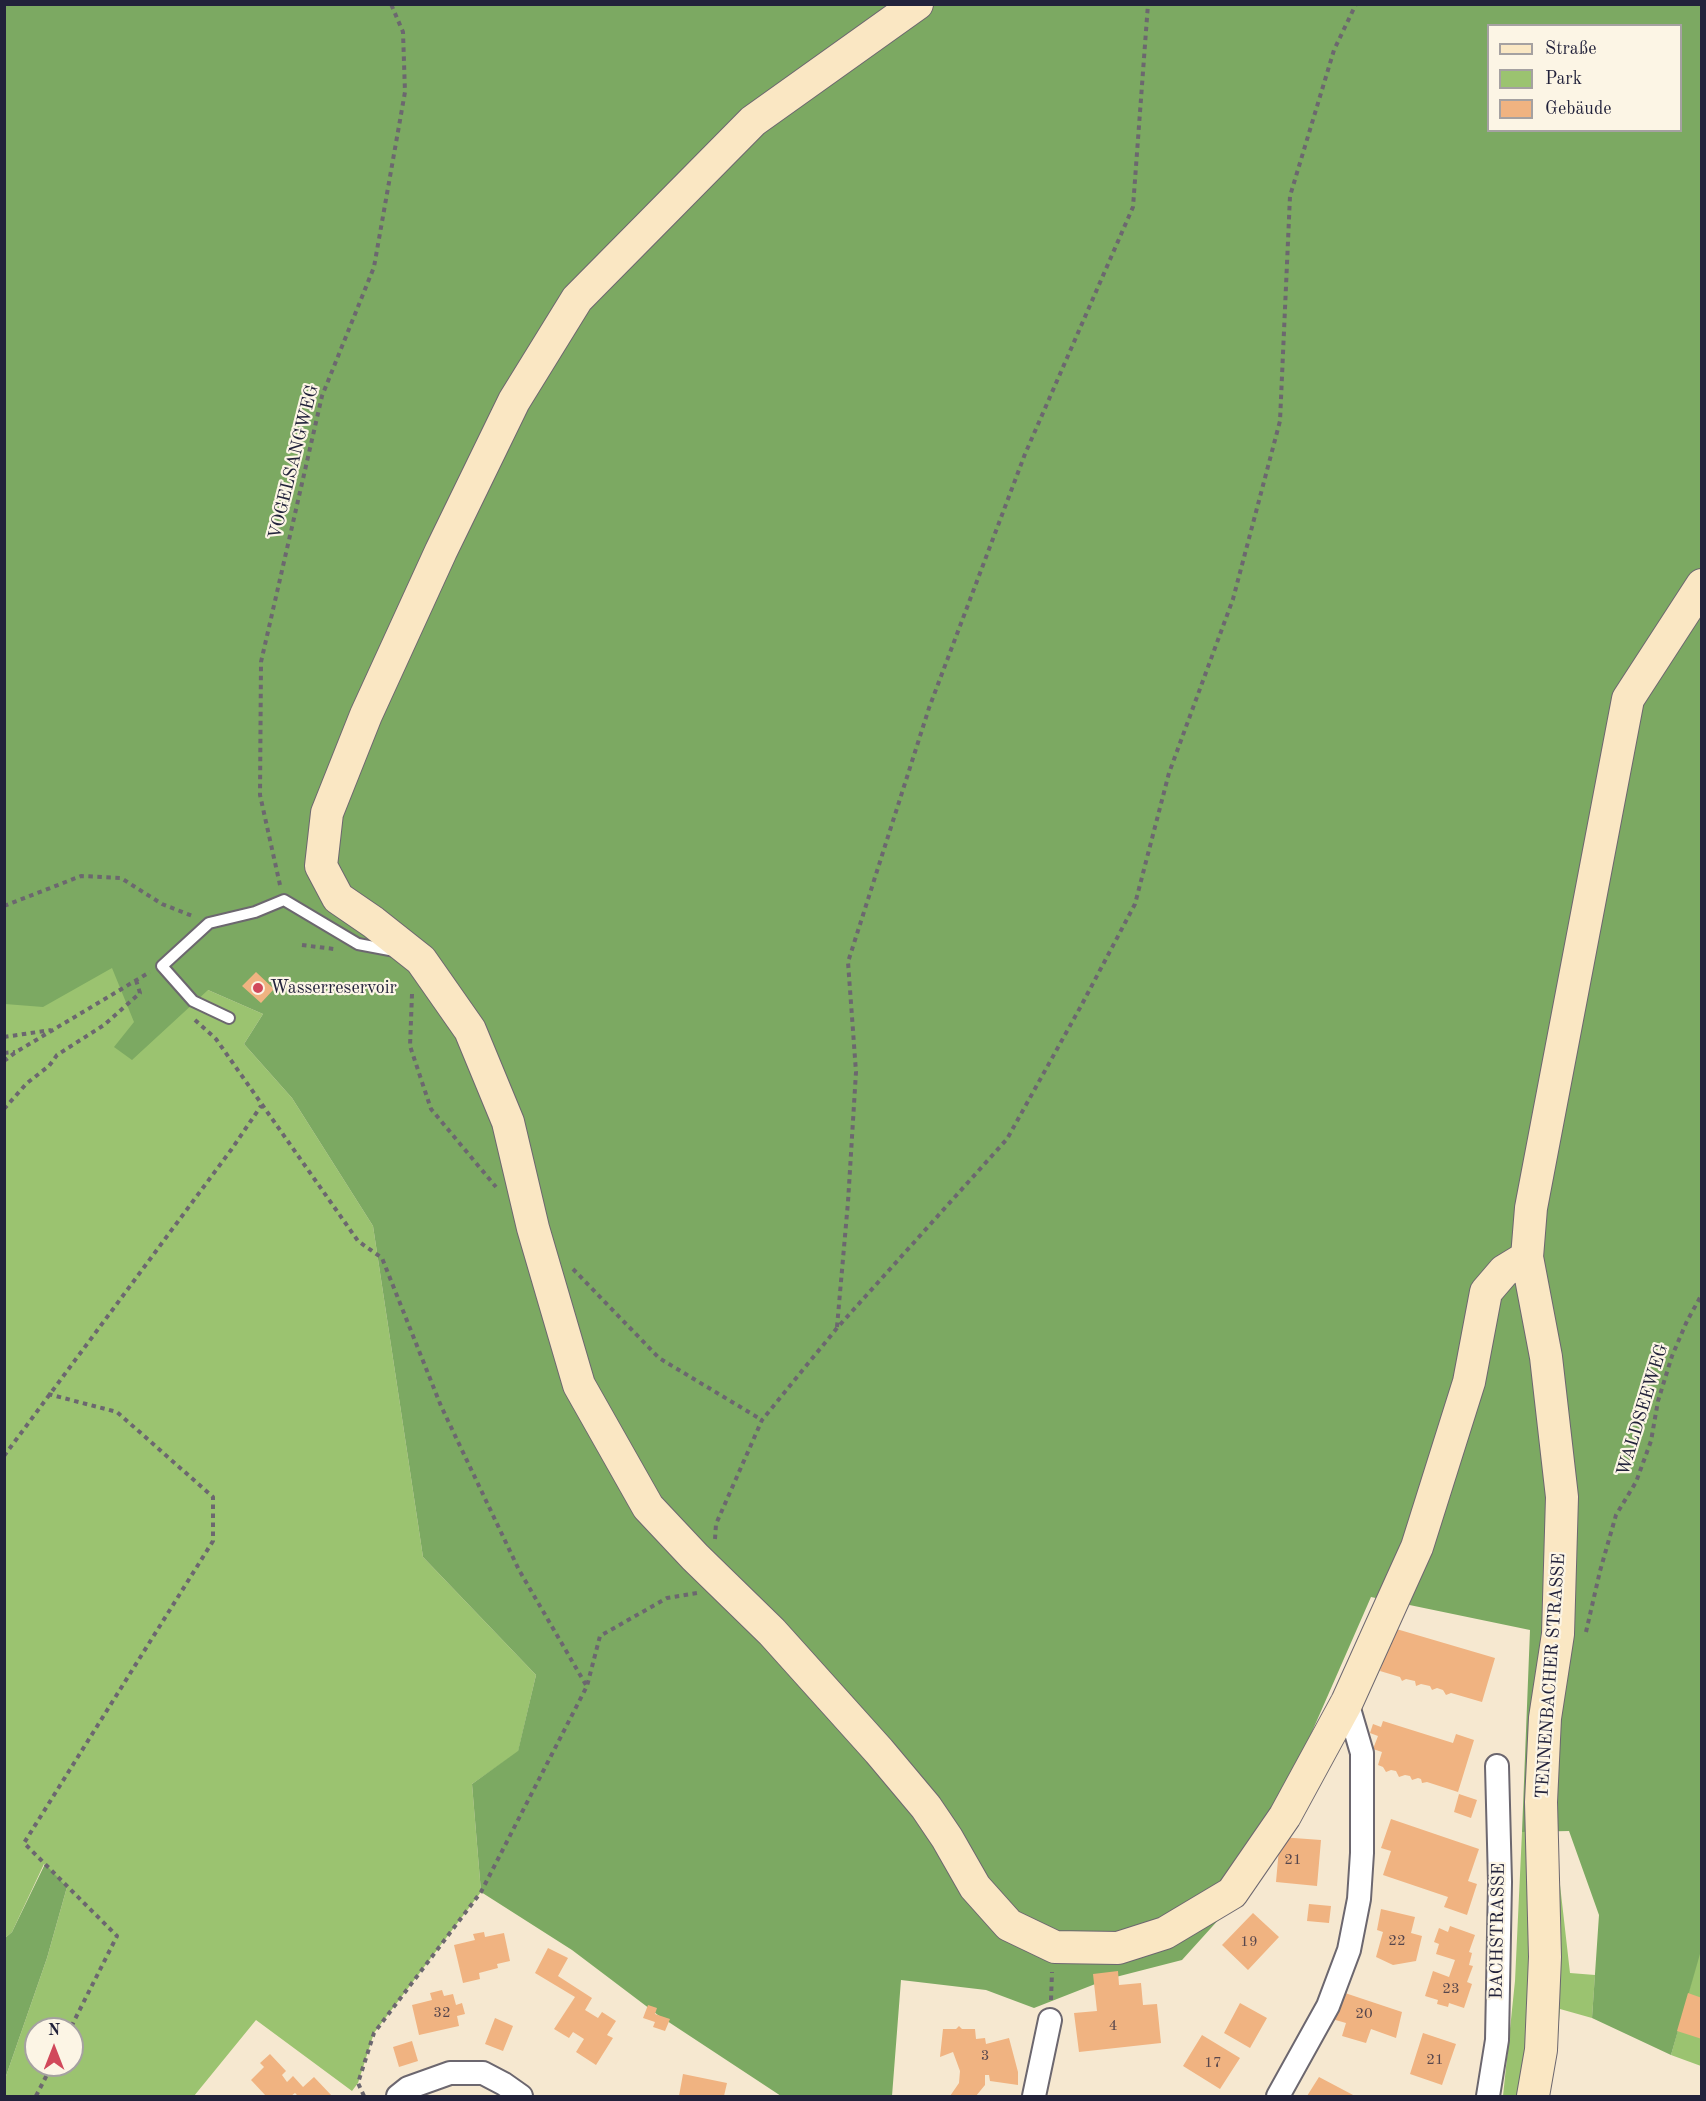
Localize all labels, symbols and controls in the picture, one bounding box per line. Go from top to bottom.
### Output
legend [1487,24,1682,132]
text: Straße [1545,40,1596,58]
text: Park [1545,70,1582,88]
text: Gebäude [1545,100,1612,118]
street label: VOGELSANGWEG [264,382,324,542]
place label: Wasserreservoir [270,977,397,999]
marker: Wasserreservoir [251,981,265,995]
street label: WALDSEEWEG [1613,1341,1673,1479]
street label: TENNENBACHER STRASSE [1532,1553,1570,1799]
house number: 21 [1284,1851,1302,1869]
street label: BACHSTRASSE [1486,1863,1510,1999]
house number: 22 [1388,1932,1406,1950]
house number: 19 [1240,1933,1258,1951]
house number: 23 [1442,1980,1460,1998]
house number: 32 [433,2004,451,2022]
house number: 20 [1355,2005,1373,2023]
north arrow [24,2017,84,2077]
house number: 4 [1109,2017,1117,2035]
text: N [48,2023,60,2039]
house number: 3 [981,2047,989,2065]
house number: 21 [1426,2051,1444,2069]
house number: 17 [1204,2054,1222,2072]

